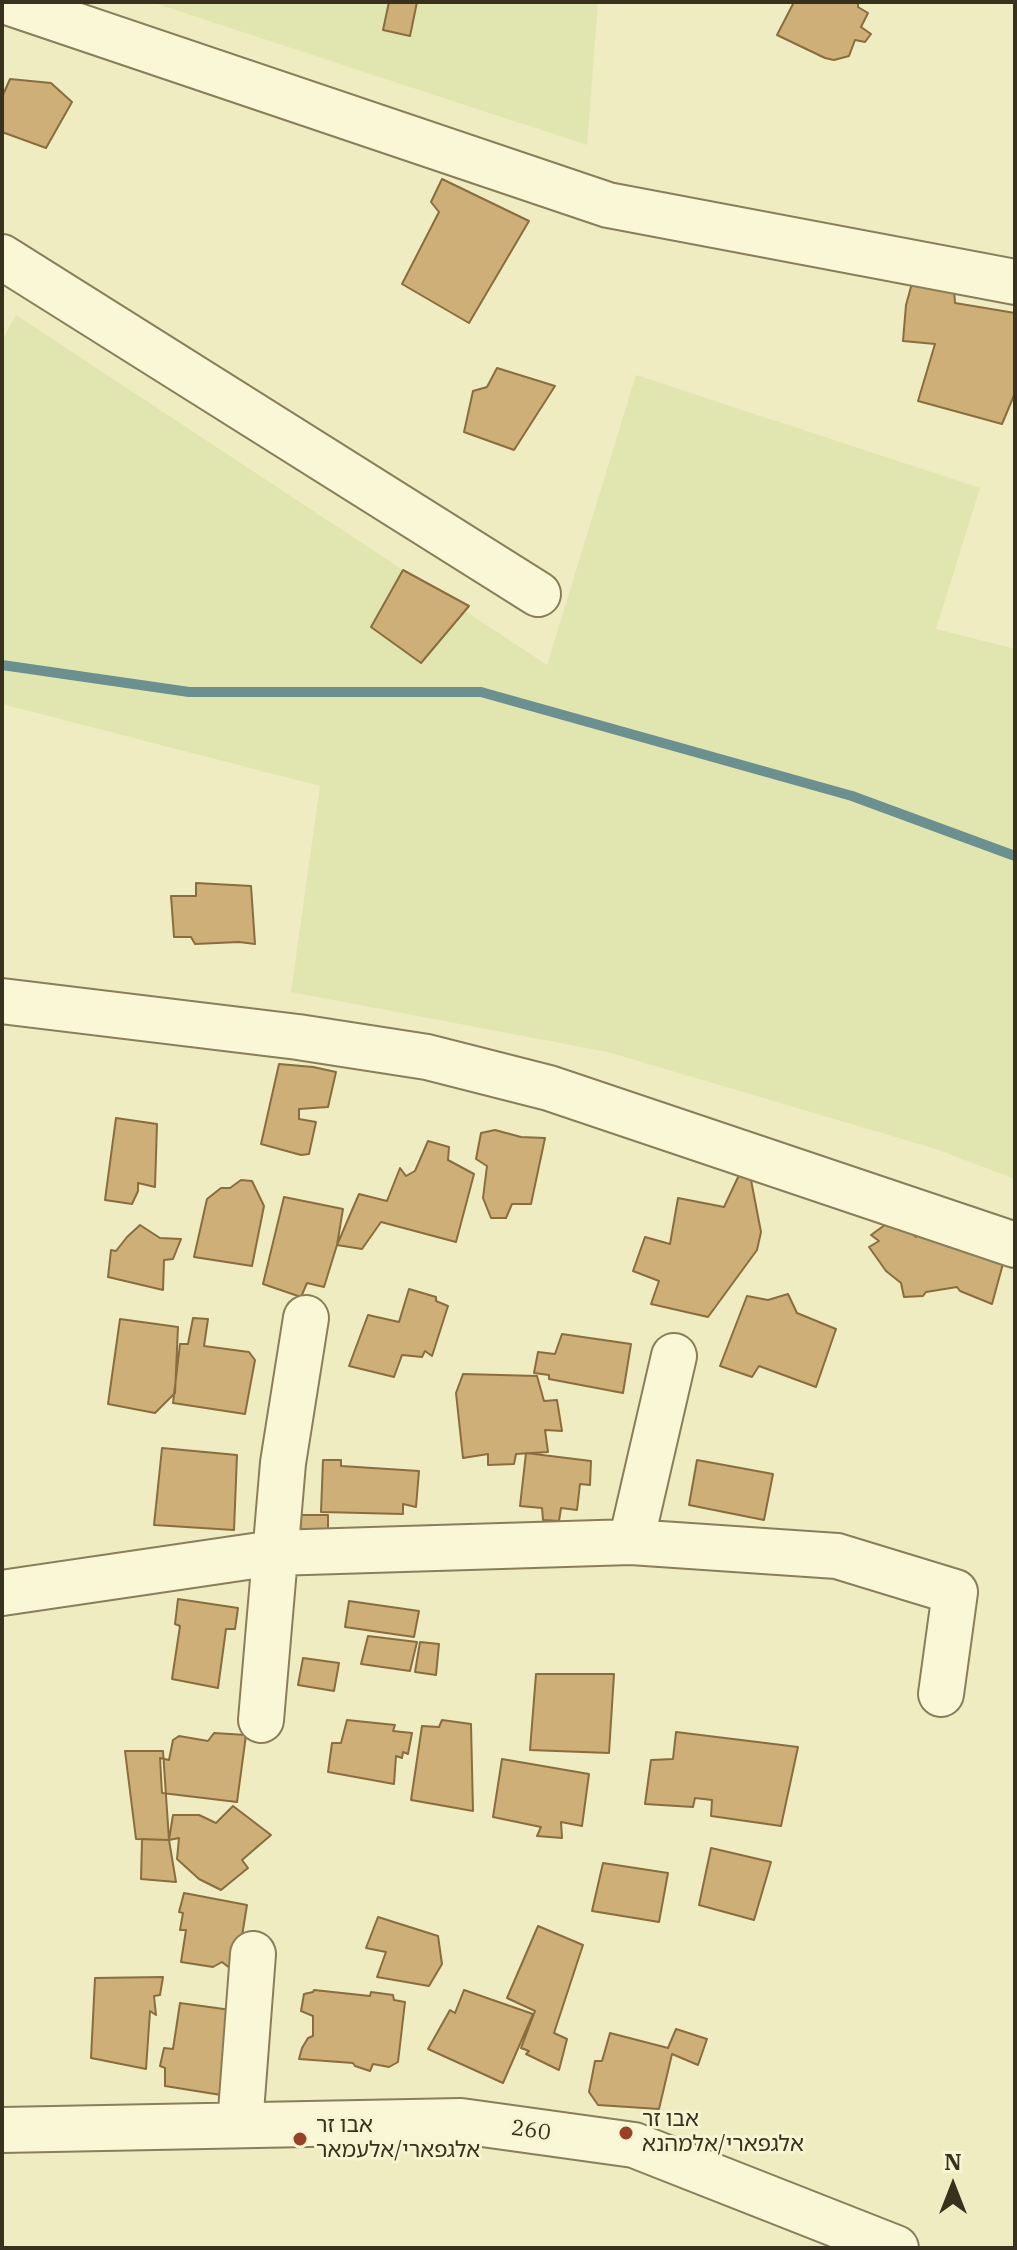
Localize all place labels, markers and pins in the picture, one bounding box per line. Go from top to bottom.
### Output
place label: אבו זר אלגפארי/אלמהנא [642,2107,804,2158]
place label: אבו זר אלגפארי/אלעמאר [316,2113,480,2164]
marker: אבו זר אלגפארי/אלמהנא [617,2124,635,2142]
marker: אבו זר אלגפארי/אלעמאר [291,2130,309,2148]

